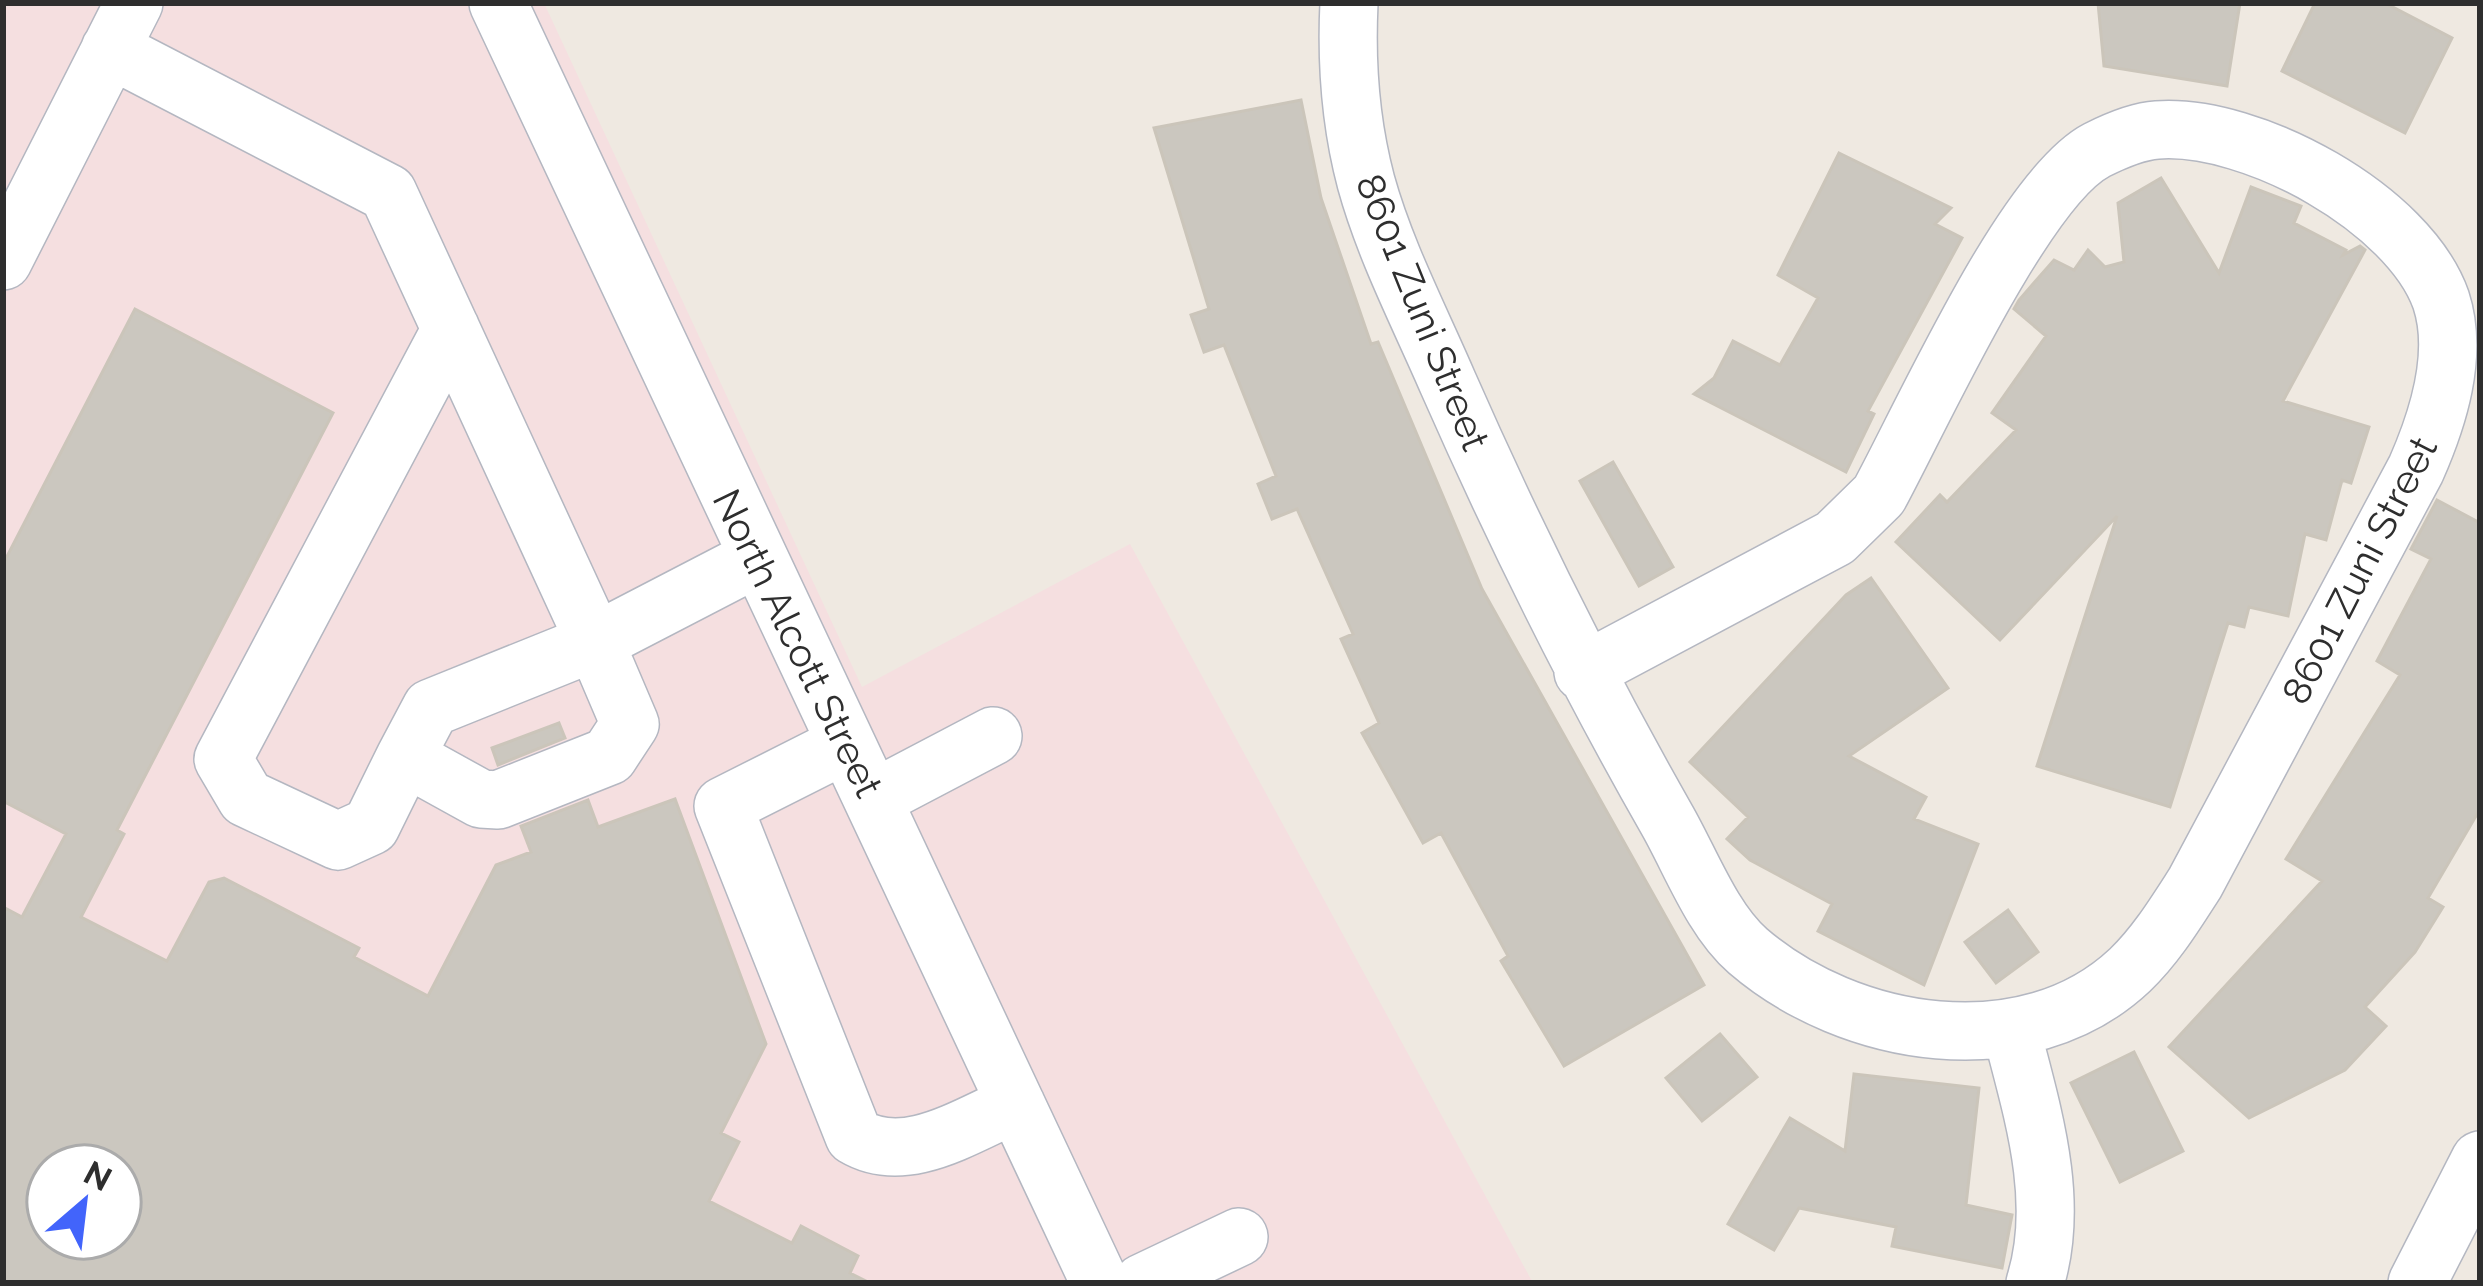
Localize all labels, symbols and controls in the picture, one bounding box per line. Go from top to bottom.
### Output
street label: 8601 Zuni Street [1347,167,1499,457]
street label: 8601 Zuni Street [2272,429,2446,711]
street label: North Alcott Street [704,482,892,804]
north arrow [24,1142,144,1262]
text: N [78,1153,118,1199]

